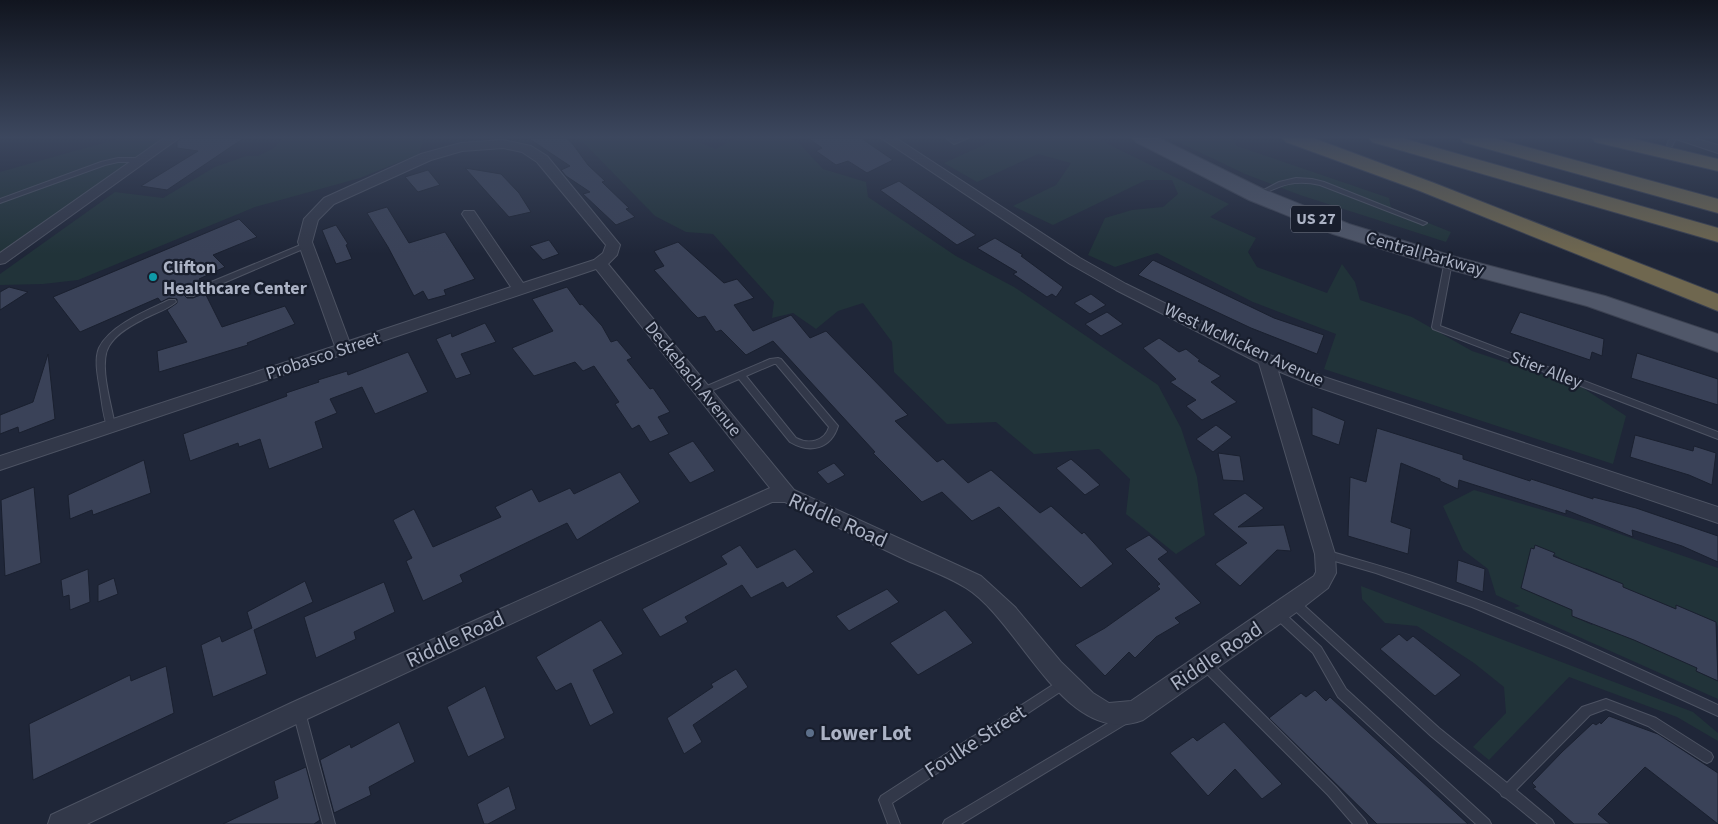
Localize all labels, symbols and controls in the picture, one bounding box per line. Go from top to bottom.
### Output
road number: US 27 [1291,205,1341,232]
street label: Central Parkway [1363,225,1488,283]
place label: Clifton Healthcare Center [163,255,308,301]
marker: Clifton Healthcare Center [147,271,159,283]
street label: West McMicken Avenue [1160,297,1328,393]
street label: Deckebach Avenue [639,316,747,442]
street label: Probasco Street [263,326,383,386]
street label: Stier Alley [1507,345,1586,395]
street label: Riddle Road [784,485,892,555]
street label: Riddle Road [401,603,509,675]
street label: Riddle Road [1164,614,1268,698]
street label: Foulke Street [918,697,1032,785]
place label: Lower Lot [820,718,911,748]
marker: Lower Lot [804,727,816,739]

